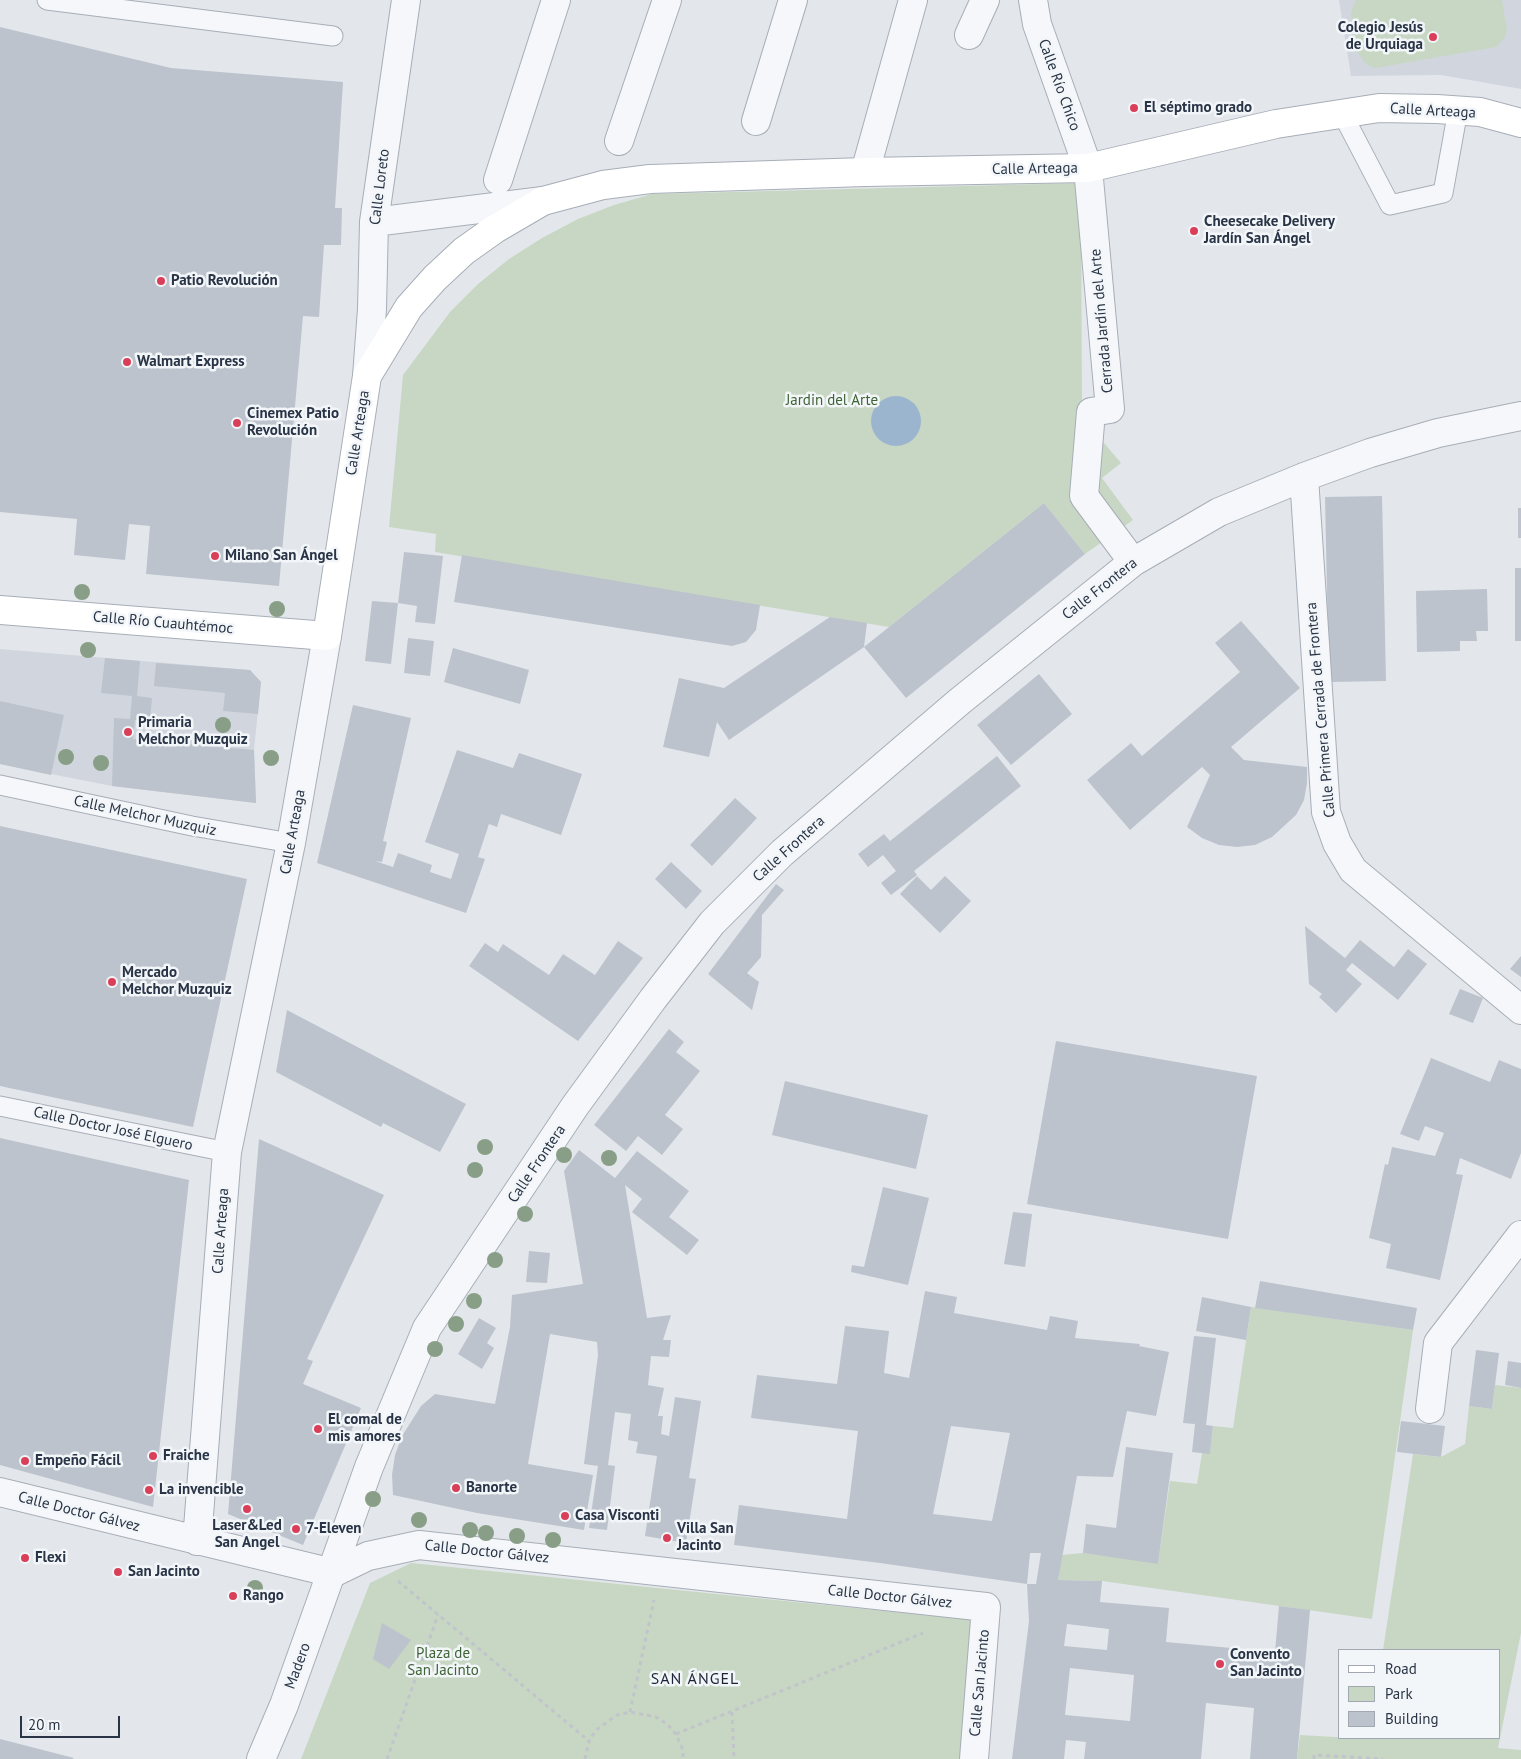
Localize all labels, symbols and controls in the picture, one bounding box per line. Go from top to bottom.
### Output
place label: Colegio Jesús de Urquiaga [1338,19,1423,54]
marker: Colegio Jesús de Urquiaga [1427,31,1439,43]
street label: Calle Río Chico [1034,37,1084,133]
place label: El séptimo grado [1144,99,1252,117]
street label: Calle Arteaga [1390,100,1476,122]
marker: El séptimo grado [1128,102,1140,114]
street label: Calle Loreto [366,148,394,226]
street label: Calle Arteaga [992,159,1078,179]
place label: Cheesecake Delivery Jardín San Ángel [1204,213,1335,248]
marker: Cheesecake Delivery Jardín San Ángel [1188,225,1200,237]
street label: Cerrada Jardín del Arte [1087,248,1117,394]
place label: Patio Revolución [171,272,278,290]
marker: Patio Revolución [155,275,167,287]
place label: Walmart Express [137,353,245,371]
marker: Walmart Express [121,356,133,368]
street label: Calle Arteaga [342,389,374,477]
park label: Jardin del Arte [786,392,878,410]
place label: Cinemex Patio Revolución [247,405,339,440]
marker: Cinemex Patio Revolución [231,417,243,429]
place label: Milano San Ángel [225,547,338,565]
marker: Milano San Ángel [209,550,221,562]
street label: Calle Frontera [1059,554,1141,624]
street label: Calle Primera Cerrada de Frontera [1303,602,1339,818]
street label: Calle Río Cuauhtémoc [92,608,234,638]
place label: Primaria Melchor Muzquiz [138,714,248,749]
marker: Primaria Melchor Muzquiz [122,726,134,738]
street label: Calle Arteaga [277,788,309,876]
street label: Calle Melchor Muzquiz [72,792,218,840]
street label: Calle Frontera [749,812,829,886]
place label: Mercado Melchor Muzquiz [122,964,232,999]
marker: Mercado Melchor Muzquiz [106,976,118,988]
street label: Calle Doctor José Elguero [32,1103,194,1155]
street label: Calle Frontera [504,1122,570,1206]
street label: Calle Arteaga [209,1188,233,1274]
place label: El comal de mis amores [328,1411,402,1446]
marker: El comal de mis amores [312,1423,324,1435]
place label: Fraiche [163,1447,210,1465]
marker: Fraiche [147,1450,159,1462]
place label: Empeño Fácil [35,1452,121,1470]
marker: Empeño Fácil [19,1455,31,1467]
place label: Banorte [466,1479,517,1497]
place label: La invencible [159,1481,244,1499]
marker: Banorte [450,1482,462,1494]
marker: La invencible [143,1484,155,1496]
street label: Calle Doctor Gálvez [16,1488,142,1536]
marker: Laser&Led San Angel [241,1503,253,1515]
place label: Casa Visconti [575,1507,659,1525]
marker: Casa Visconti [559,1510,571,1522]
place label: Laser&Led San Angel [212,1517,282,1552]
place label: 7-Eleven [306,1520,361,1538]
place label: Villa San Jacinto [677,1520,734,1555]
marker: 7-Eleven [290,1523,302,1535]
marker: Villa San Jacinto [661,1532,673,1544]
street label: Calle Doctor Gálvez [424,1537,550,1567]
place label: Flexi [35,1549,66,1567]
marker: Flexi [19,1552,31,1564]
place label: San Jacinto [128,1563,200,1581]
marker: San Jacinto [112,1566,124,1578]
street label: Calle Doctor Gálvez [827,1582,953,1612]
place label: Rango [243,1587,284,1605]
marker: Rango [227,1590,239,1602]
street label: Calle San Jacinto [966,1629,994,1737]
street label: Madero [281,1640,315,1692]
park label: Plaza de San Jacinto [407,1645,479,1680]
place label: Convento San Jacinto [1230,1646,1302,1681]
legend [1338,1649,1501,1739]
marker: Convento San Jacinto [1214,1658,1226,1670]
text: Road [1385,1659,1417,1678]
district label: SAN ÁNGEL [650,1669,740,1689]
text: Park [1385,1684,1413,1703]
scale bar [22,1706,122,1738]
text: Building [1385,1709,1439,1728]
text: 20 m [28,1715,61,1734]

